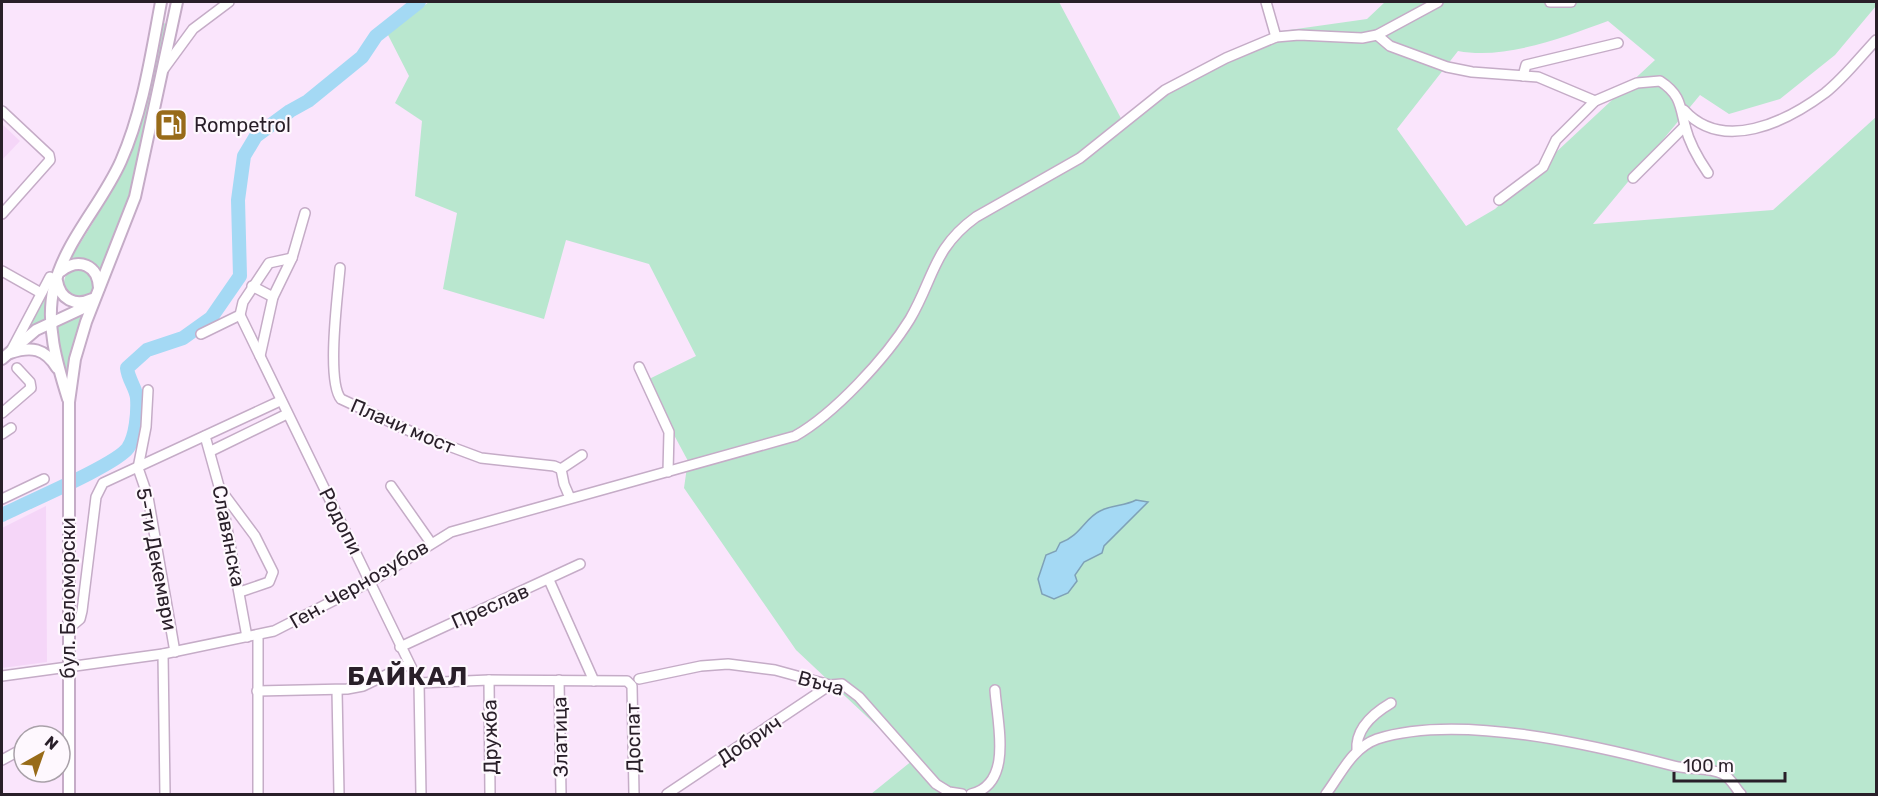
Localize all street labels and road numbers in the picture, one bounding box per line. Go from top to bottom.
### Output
street label: Плачи мост [347,393,459,459]
street label: Славянска [207,483,251,589]
street label: Родопи [314,484,368,558]
street label: 5-ти Декември [131,486,183,632]
street label: бул. Беломорски [56,517,80,679]
street label: Ген. Чернозубов [285,534,433,634]
street label: Преслав [448,578,532,634]
street label: Въча [795,665,847,701]
street label: Златица [547,696,573,778]
street label: Дружба [477,699,503,775]
street label: Доспат [620,703,646,773]
street label: Добрич [712,710,786,770]

